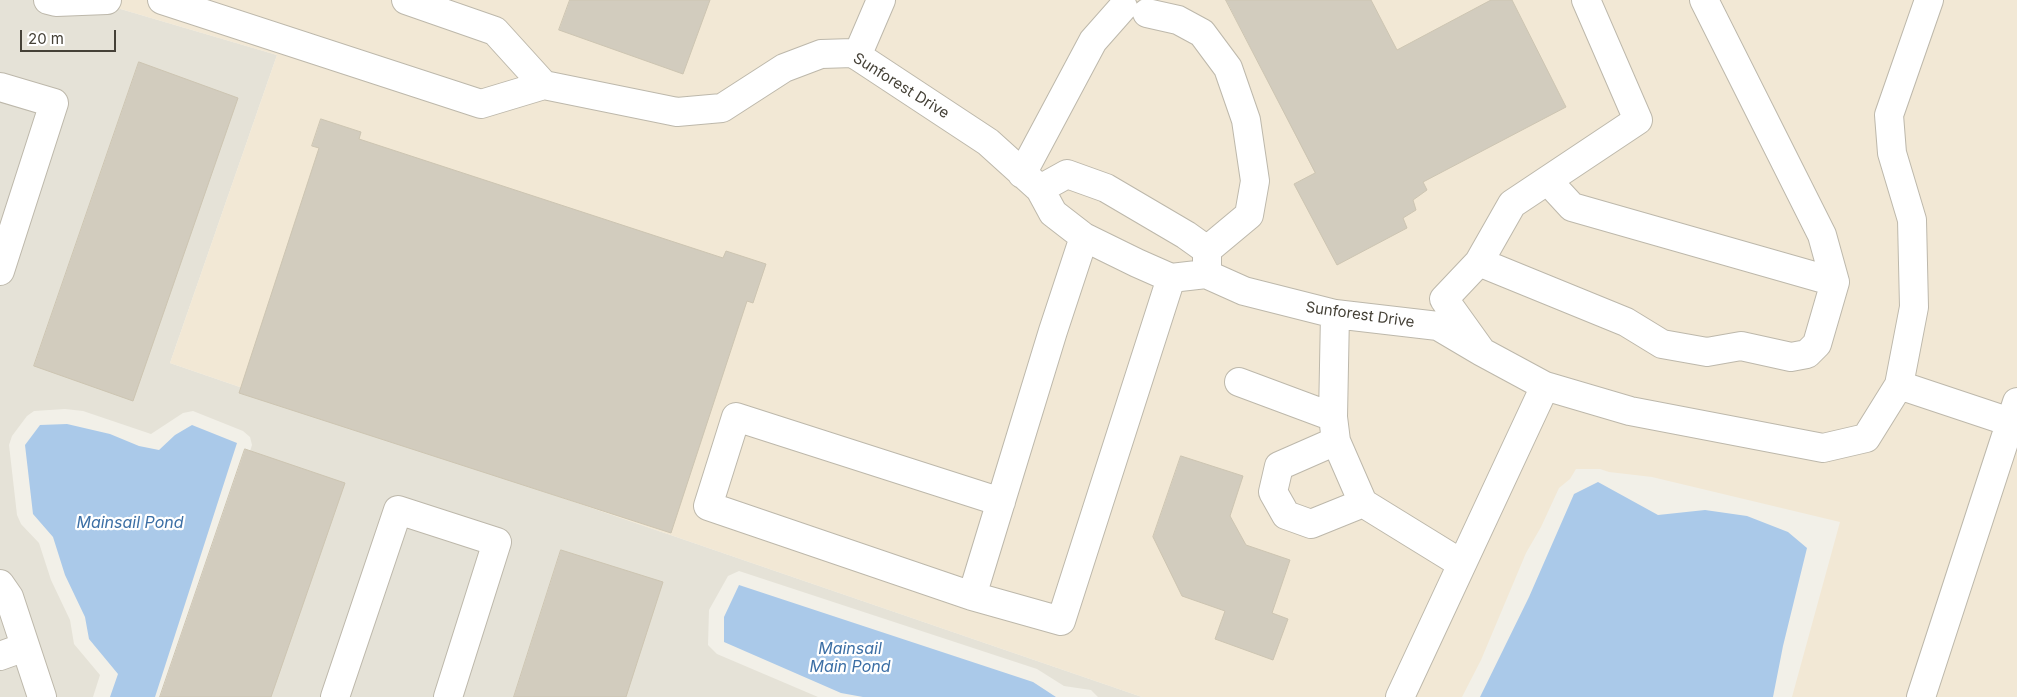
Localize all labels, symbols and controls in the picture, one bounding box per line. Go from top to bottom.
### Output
scale bar [22,20,119,52]
text: 20 m [28,29,64,48]
street label: Sunforest Drive [850,49,952,123]
street label: Sunforest Drive [1304,298,1416,332]
water label: Mainsail Pond [76,513,184,533]
water label: Mainsail Main Pond [809,639,891,677]

